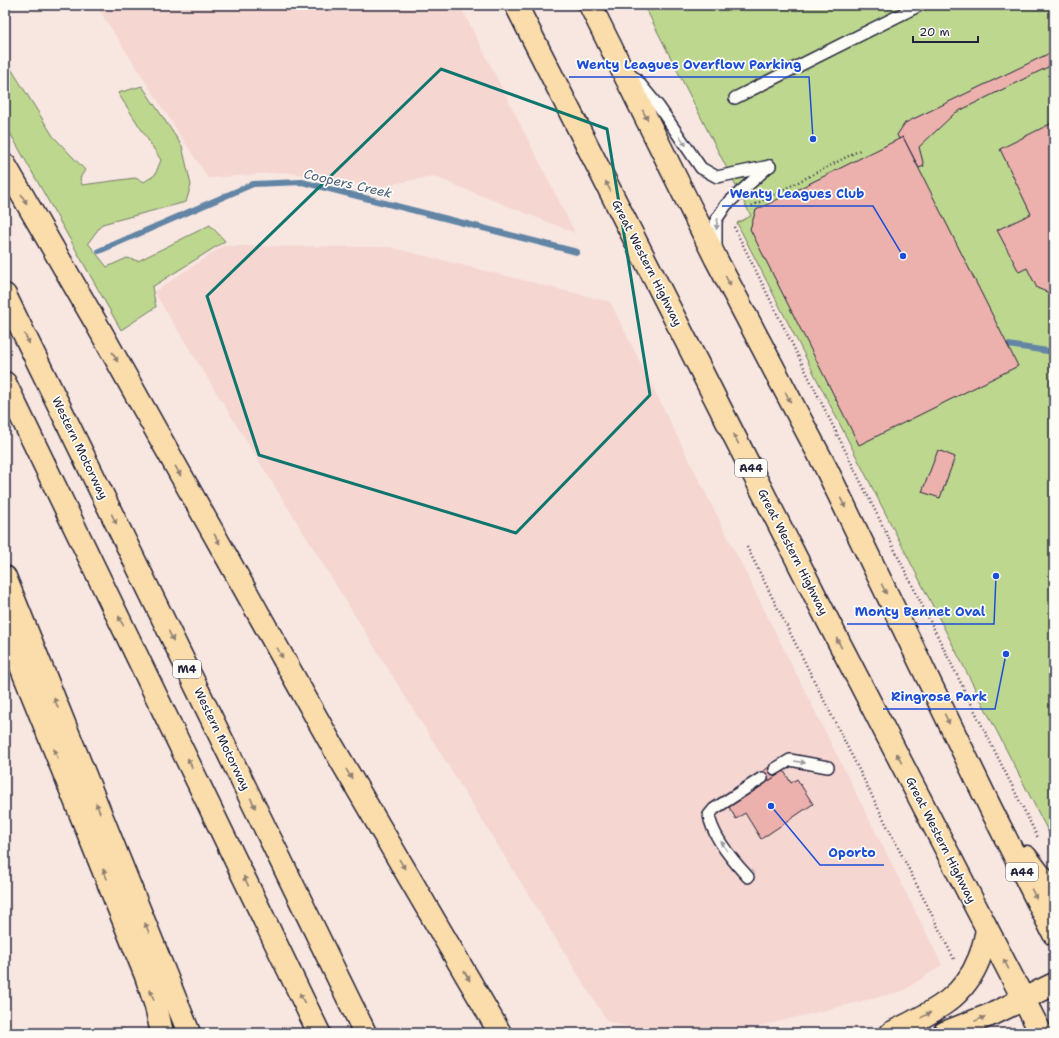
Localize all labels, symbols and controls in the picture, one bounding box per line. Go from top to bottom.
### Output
scale bar [913,18,978,44]
text: 20 m [919,24,950,40]
callout: Wenty Leagues Overflow Parking [569,52,809,77]
text: Wenty Leagues Overflow Parking [577,56,802,73]
one-way arrow [642,109,648,121]
one-way arrow [679,135,687,146]
water label: Coopers Creek [302,165,394,202]
one-way arrow [605,180,611,192]
callout: Wenty Leagues Club [722,181,873,206]
text: Wenty Leagues Club [730,185,864,202]
one-way arrow [21,193,28,205]
street label: Great Western Highway [608,197,686,329]
one-way arrow [713,218,720,231]
one-way arrow [725,276,731,287]
one-way arrow [23,333,30,345]
one-way arrow [111,351,118,363]
one-way arrow [785,391,791,402]
street label: Western Motorway [48,394,112,502]
one-way arrow [733,433,739,445]
road number: A44 [735,459,767,477]
one-way arrow [175,465,182,477]
street label: Great Western Highway [754,486,832,618]
one-way arrow [840,498,846,509]
one-way arrow [111,513,117,525]
one-way arrow [213,534,220,545]
one-way arrow [881,584,887,595]
callout: Monty Bennet Oval [847,599,994,624]
text: Monty Bennet Oval [855,603,986,620]
one-way arrow [118,615,124,627]
one-way arrow [168,630,174,641]
one-way arrow [836,637,842,648]
one-way arrow [277,647,283,659]
road number: M4 [173,660,201,678]
callout: Ringrose Park [883,684,995,709]
street label: Western Motorway [190,685,254,793]
text: Ringrose Park [891,688,987,705]
one-way arrow [53,697,59,708]
one-way arrow [944,713,950,725]
one-way arrow [53,748,59,759]
one-way arrow [895,752,902,764]
one-way arrow [186,758,193,769]
one-way arrow [794,759,806,765]
one-way arrow [345,768,352,780]
street label: Great Western Highway [902,774,980,906]
one-way arrow [250,797,256,809]
one-way arrow [95,801,101,813]
callout: Oporto [820,840,884,865]
one-way arrow [721,841,728,852]
text: Oporto [828,844,876,861]
one-way arrow [399,858,406,869]
road number: A44 [1006,863,1038,881]
one-way arrow [101,868,107,880]
one-way arrow [243,875,249,886]
one-way arrow [1031,888,1037,900]
one-way arrow [143,922,149,934]
one-way arrow [1002,959,1009,970]
one-way arrow [464,970,471,982]
one-way arrow [149,989,155,1001]
one-way arrow [299,992,305,1004]
one-way arrow [920,1011,932,1018]
one-way arrow [975,1015,987,1021]

